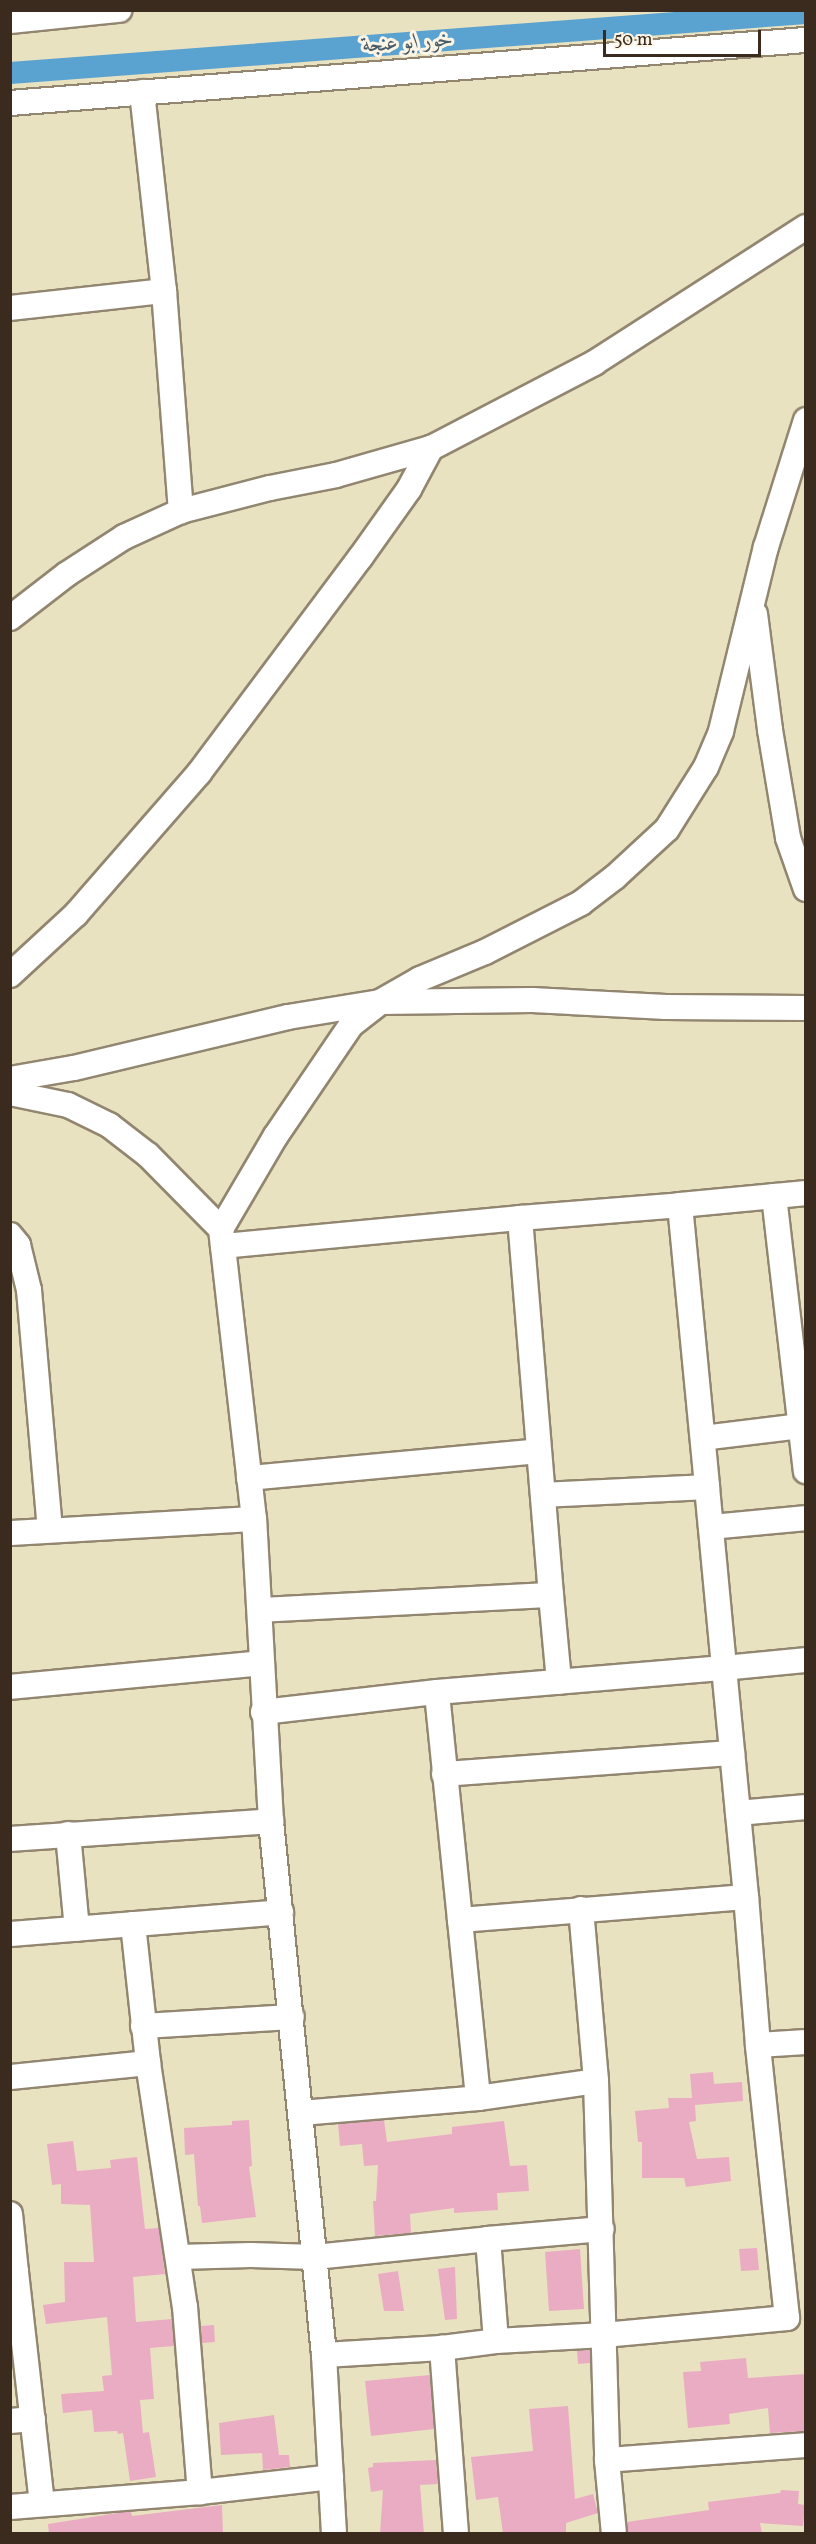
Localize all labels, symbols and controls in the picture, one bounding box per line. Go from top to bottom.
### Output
scale bar [606,18,764,56]
water label: خور ابو عنجة [362,27,454,59]
text: 50 m [614,28,653,53]

